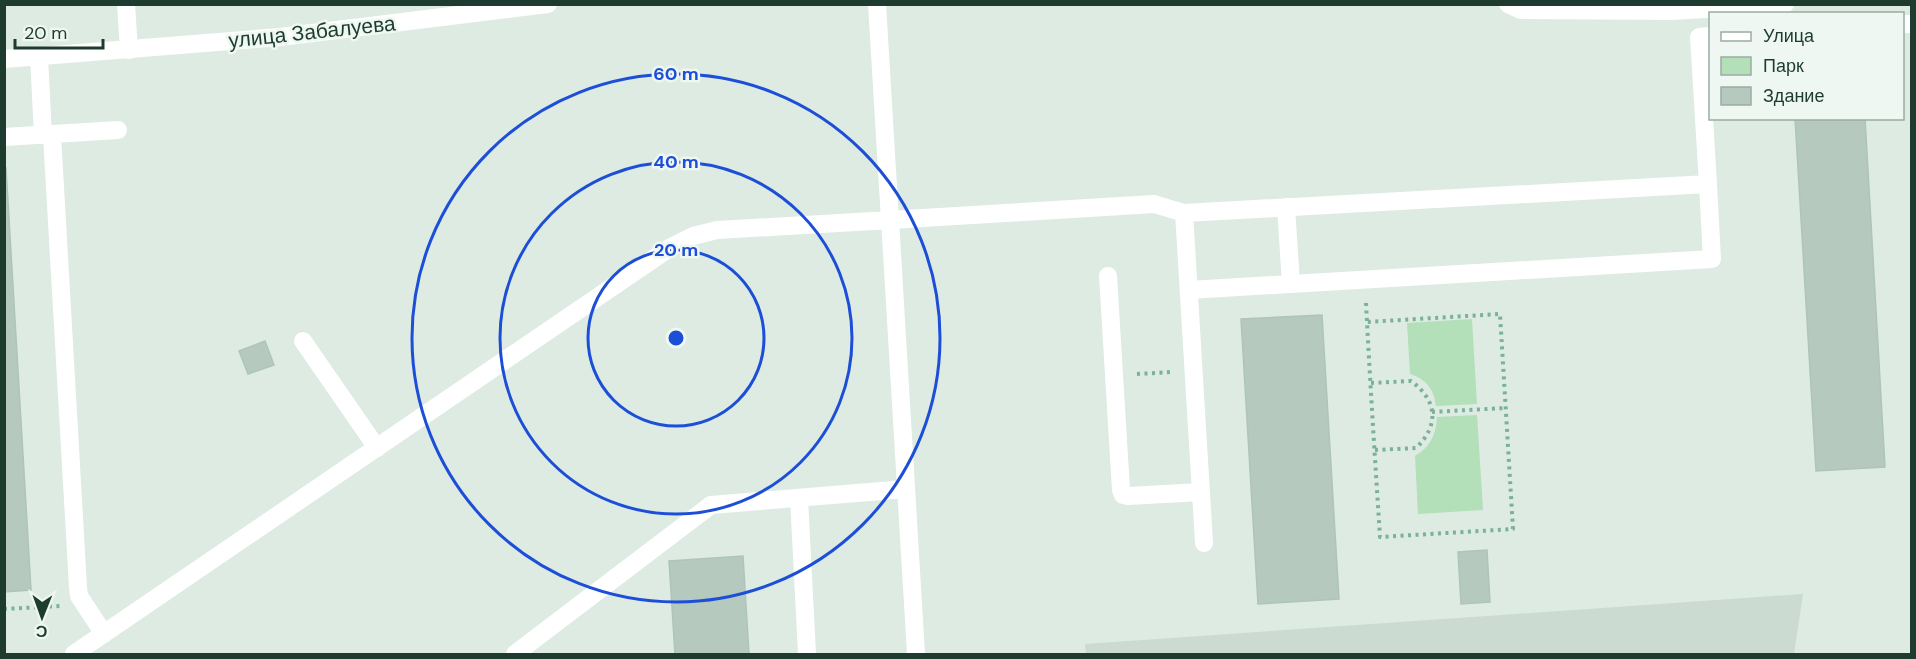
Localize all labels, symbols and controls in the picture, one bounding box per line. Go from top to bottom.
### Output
street label: улица Забалуева [227,9,397,55]
scale bar [15,12,104,50]
legend [1709,12,1904,120]
text: 20 m [24,21,67,45]
text: Улица [1763,24,1815,48]
text: Парк [1763,54,1804,78]
text: 60 m [653,62,699,86]
text: Здание [1763,84,1824,108]
text: 40 m [653,150,699,174]
text: 20 m [654,238,698,262]
centre of rings [666,328,686,348]
north arrow [12,587,72,647]
text: С [35,621,48,642]

